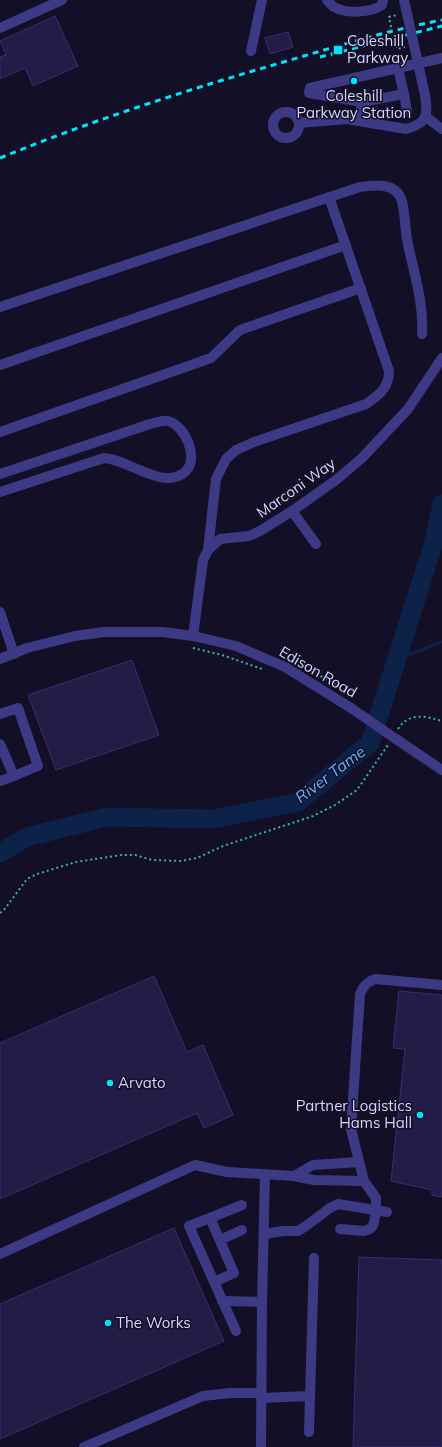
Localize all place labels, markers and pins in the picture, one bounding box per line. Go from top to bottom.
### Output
place label: Coleshill Parkway [347,31,408,67]
marker: Coleshill Parkway [332,44,344,56]
marker: Coleshill Parkway Station [349,76,359,86]
place label: Coleshill Parkway Station [297,86,411,122]
place label: Arvato [118,1073,165,1092]
marker: Arvato [105,1078,115,1088]
place label: Partner Logistics Hams Hall [296,1096,412,1132]
marker: Partner Logistics Hams Hall [415,1110,425,1120]
place label: The Works [116,1313,191,1332]
marker: The Works [103,1318,113,1328]

